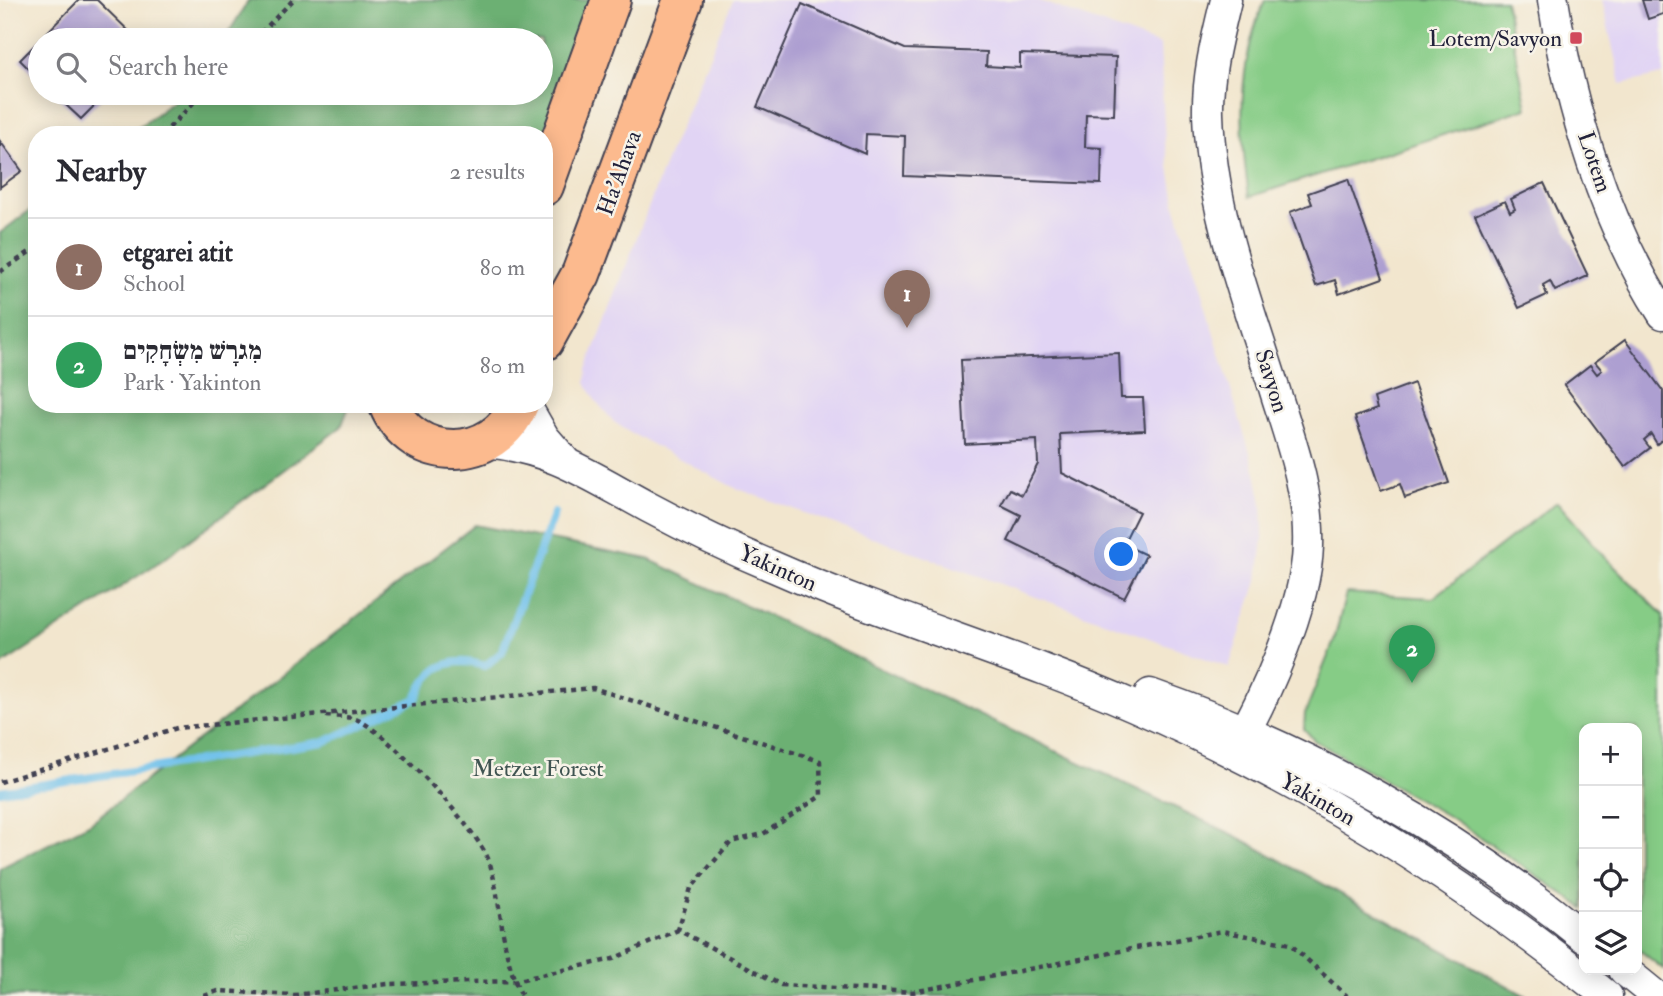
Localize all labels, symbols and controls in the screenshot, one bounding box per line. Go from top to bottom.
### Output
place label: Lotem/Savyon [1429,24,1562,53]
search box [28,28,553,105]
marker: Lotem/Savyon [1568,30,1584,46]
icon: search [52,48,90,86]
text: Search here [108,51,228,83]
street label: Ha'Ahava [590,126,648,219]
street label: Lotem [1571,128,1619,197]
text: Nearby [56,153,146,190]
text: 2 results [450,157,525,186]
text: etgarei atit [123,237,233,269]
text: 1 [75,253,83,282]
text: 80 m [480,253,525,282]
text: School [123,269,185,298]
pin: 1 [884,270,930,328]
text: מִגרָשׁ מִשְׂחָקִים [123,335,262,367]
street label: Savyon [1249,346,1295,416]
text: 2 [73,351,85,380]
text: 80 m [480,351,525,380]
text: Park · Yakinton [123,368,261,397]
your location [1104,537,1138,571]
street label: Yakinton [734,538,822,598]
pin: 2 [1389,625,1435,683]
map controls [1579,723,1642,975]
button: + [1579,723,1642,786]
park label: Metzer Forest [472,754,604,783]
street label: Yakinton [1275,766,1361,832]
button: − [1579,786,1642,849]
button: locate [1579,849,1642,912]
button: layers [1579,912,1642,975]

